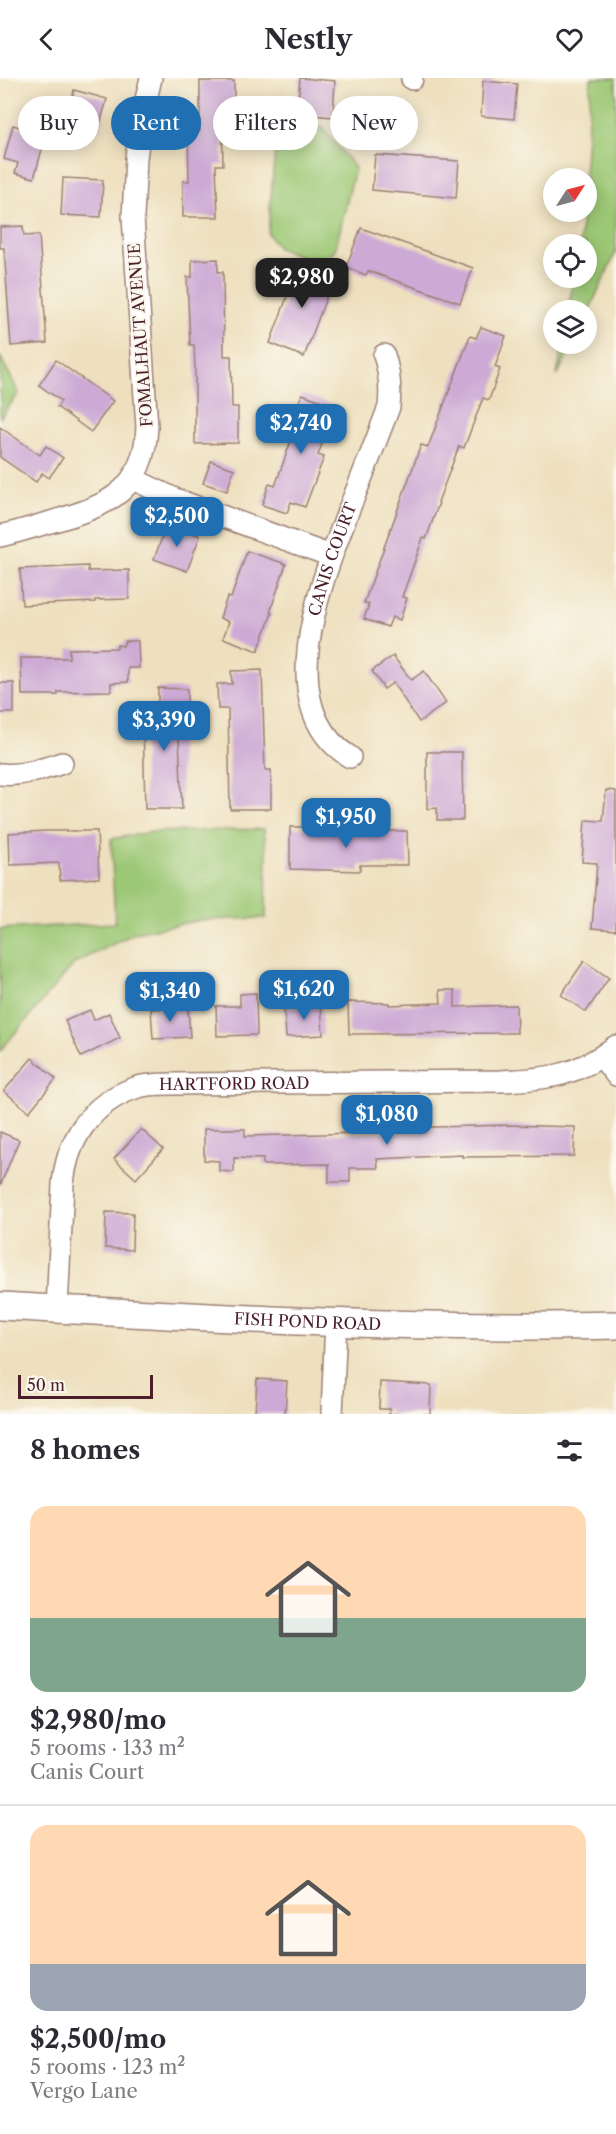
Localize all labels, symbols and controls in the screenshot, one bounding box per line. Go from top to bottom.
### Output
icon: back [30,23,63,56]
text: Nestly [264,23,352,56]
icon: heart [553,23,586,56]
chip: Buy [18,96,99,150]
chip: Rent [111,96,201,150]
chip: Filters [213,96,318,150]
chip: New [330,96,418,150]
north arrow [543,168,597,222]
map controls [543,168,597,354]
button: locate [543,234,597,288]
street label: FOMALHAUT AVENUE [124,242,156,428]
pin: $2,980 [253,258,351,309]
text: $2,980 [270,265,334,289]
button: layers [543,300,597,354]
pin: $2,740 [252,404,350,455]
text: $2,740 [270,411,332,435]
pin: $2,500 [128,497,226,548]
street label: CANIS COURT [304,499,361,618]
text: $2,500 [145,504,210,528]
pin: $3,390 [115,701,213,752]
text: $3,390 [132,708,196,732]
pin: $1,950 [297,798,395,849]
text: $1,950 [316,805,376,829]
pin: $1,620 [255,970,353,1021]
pin: $1,340 [121,972,219,1023]
text: $1,620 [273,977,335,1001]
text: $1,340 [139,979,201,1003]
street label: HARTFORD ROAD [159,1073,310,1094]
pin: $1,080 [338,1095,436,1146]
text: $1,080 [355,1102,419,1126]
street label: FISH POND ROAD [234,1308,382,1334]
scale bar [18,1372,153,1400]
text: 50 m [27,1375,65,1395]
text: 8 homes [30,1434,140,1466]
icon: filters [553,1434,586,1467]
icon: home [254,1545,362,1653]
text: $2,980/mo [30,1704,166,1736]
text: 5 rooms · 133 m² [30,1736,185,1760]
text: Canis Court [30,1760,144,1784]
icon: home [254,1864,362,1972]
text: $2,500/mo [30,2023,166,2055]
text: 5 rooms · 123 m² [30,2055,186,2079]
text: Vergo Lane [30,2079,138,2103]

